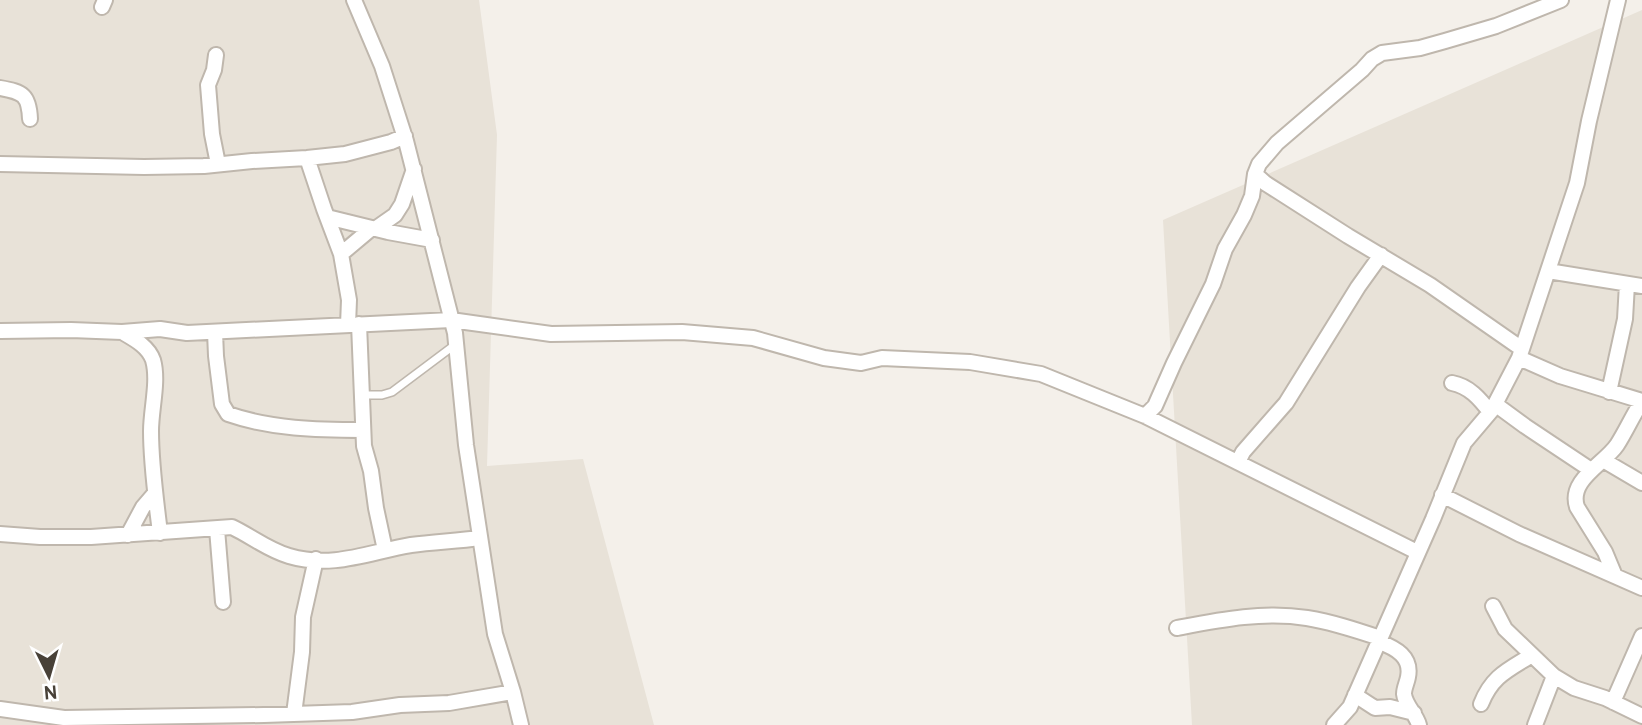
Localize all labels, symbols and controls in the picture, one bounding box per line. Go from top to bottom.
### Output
north arrow [14,641,84,711]
text: N [42,678,58,703]

